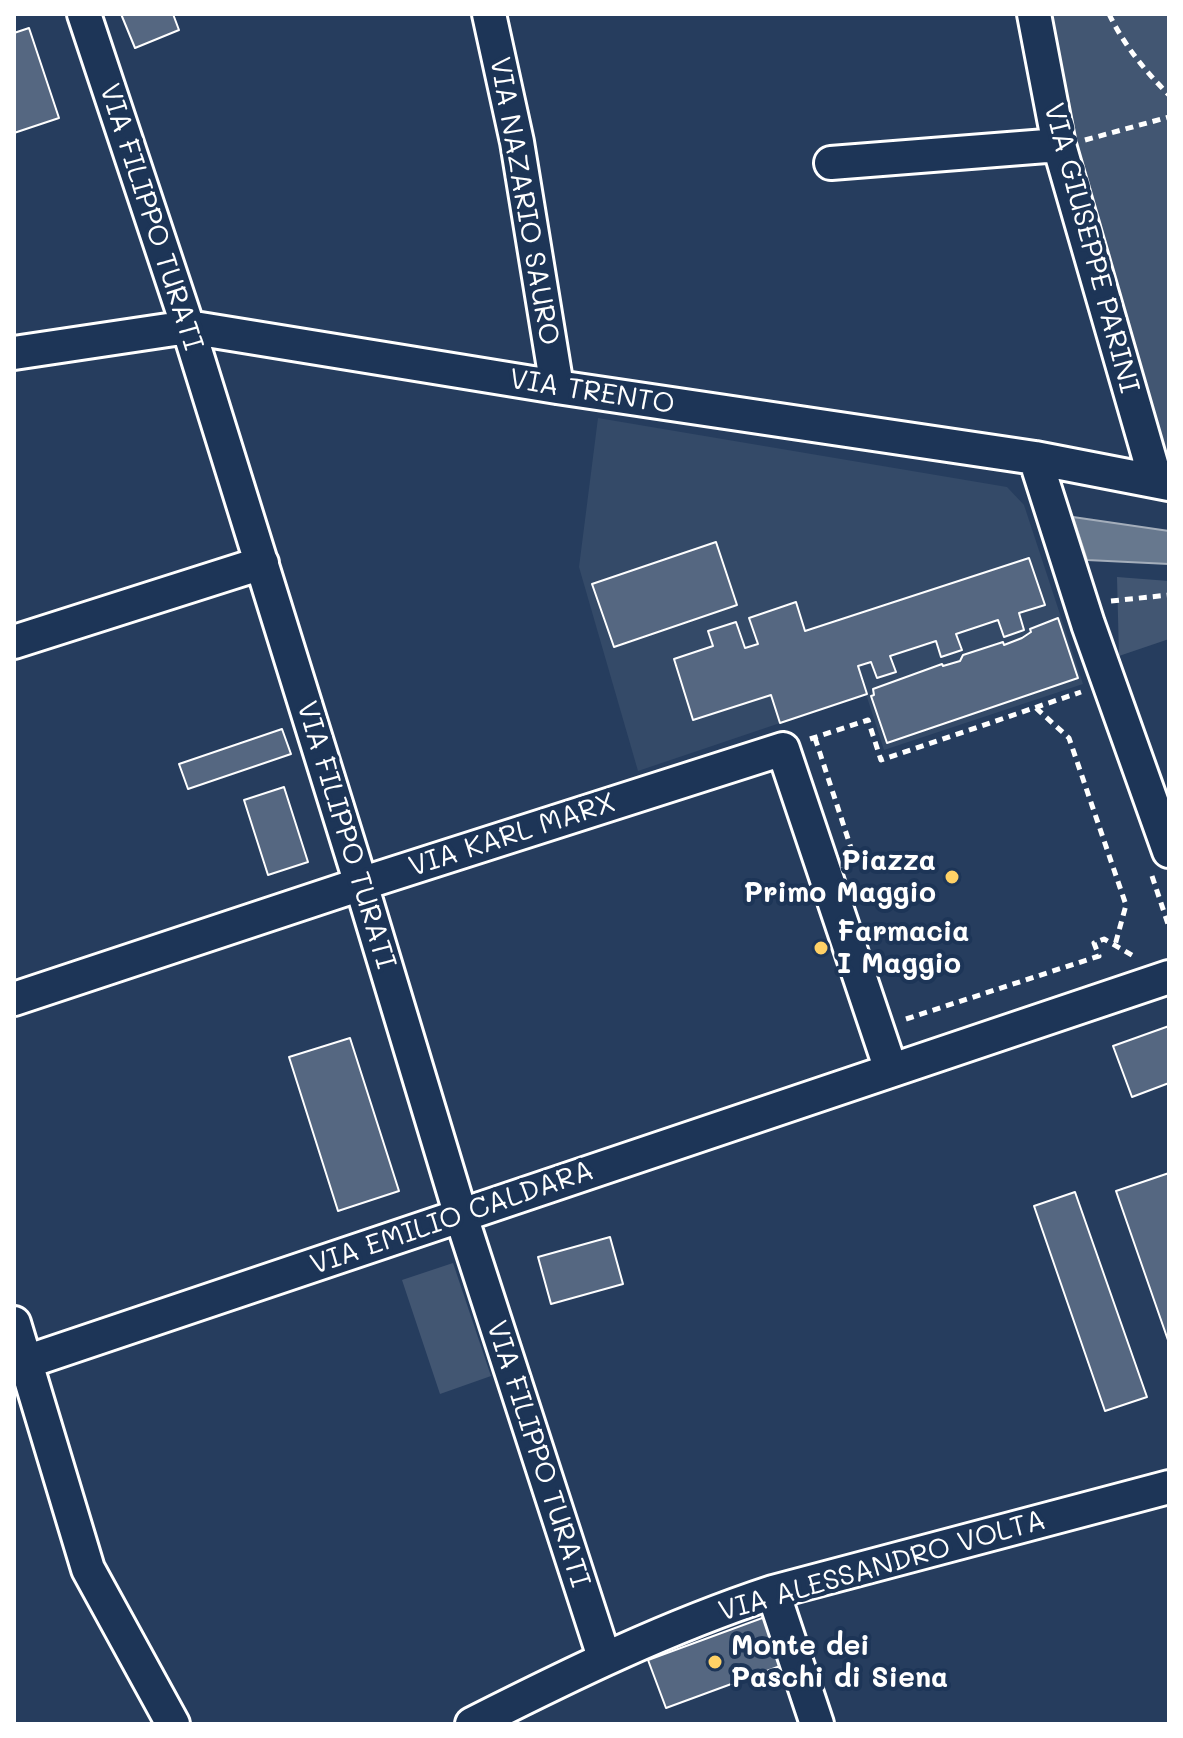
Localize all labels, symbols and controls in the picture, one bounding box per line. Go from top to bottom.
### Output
street label: VIA NAZARIO SAURO [482,54,566,348]
street label: VIA FILIPPO TURATI [92,79,210,355]
street label: VIA GIUSEPPE PARINI [1036,99,1146,397]
street label: VIA TRENTO [507,362,677,422]
street label: VIA FILIPPO TURATI [289,697,403,973]
street label: VIA KARL MARX [405,786,619,884]
place label: Piazza Primo Maggio [744,844,936,910]
marker: Piazza Primo Maggio [943,868,961,886]
place label: Farmacia I Maggio [837,915,970,981]
marker: Farmacia I Maggio [812,939,830,957]
street label: VIA EMILIO CALDARA [306,1154,598,1282]
street label: VIA FILIPPO TURATI [479,1316,597,1592]
street label: VIA ALESSANDRO VOLTA [715,1503,1049,1629]
place label: Monte dei Paschi di Siena [731,1629,948,1695]
marker: Monte dei Paschi di Siena [706,1653,724,1671]

